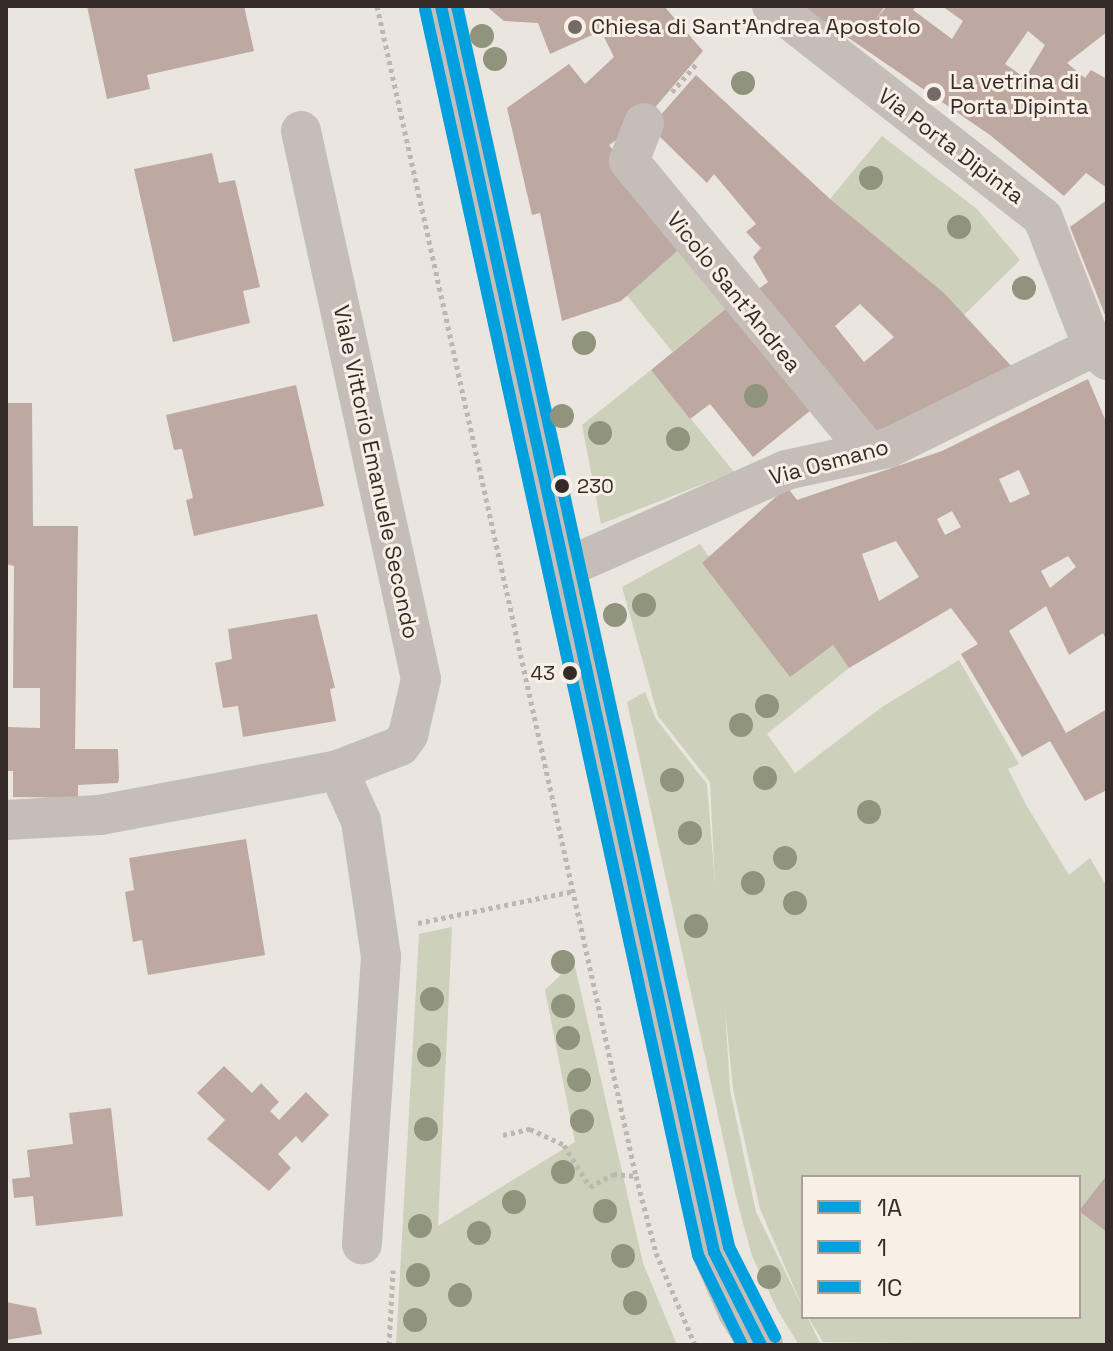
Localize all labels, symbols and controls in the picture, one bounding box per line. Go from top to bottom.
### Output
place label: Chiesa di Sant'Andrea Apostolo [591,14,921,40]
marker: Chiesa di Sant'Andrea Apostolo [566,18,584,36]
place label: La vetrina di Porta Dipinta [950,68,1089,120]
street label: Via Porta Dipinta [873,83,1029,209]
marker: La vetrina di Porta Dipinta [925,85,943,103]
street label: Vicolo Sant'Andrea [661,207,807,377]
street label: Viale Vittorio Emanuele Secondo [328,303,424,641]
street label: Via Osmano [767,433,891,491]
place label: 230 [577,474,614,498]
marker: 230 [554,478,570,494]
place label: 43 [530,661,555,685]
marker: 43 [562,665,578,681]
legend [801,1175,1081,1319]
text: 1A [877,1192,902,1223]
text: 1 [877,1232,887,1263]
text: 1C [877,1272,902,1303]

